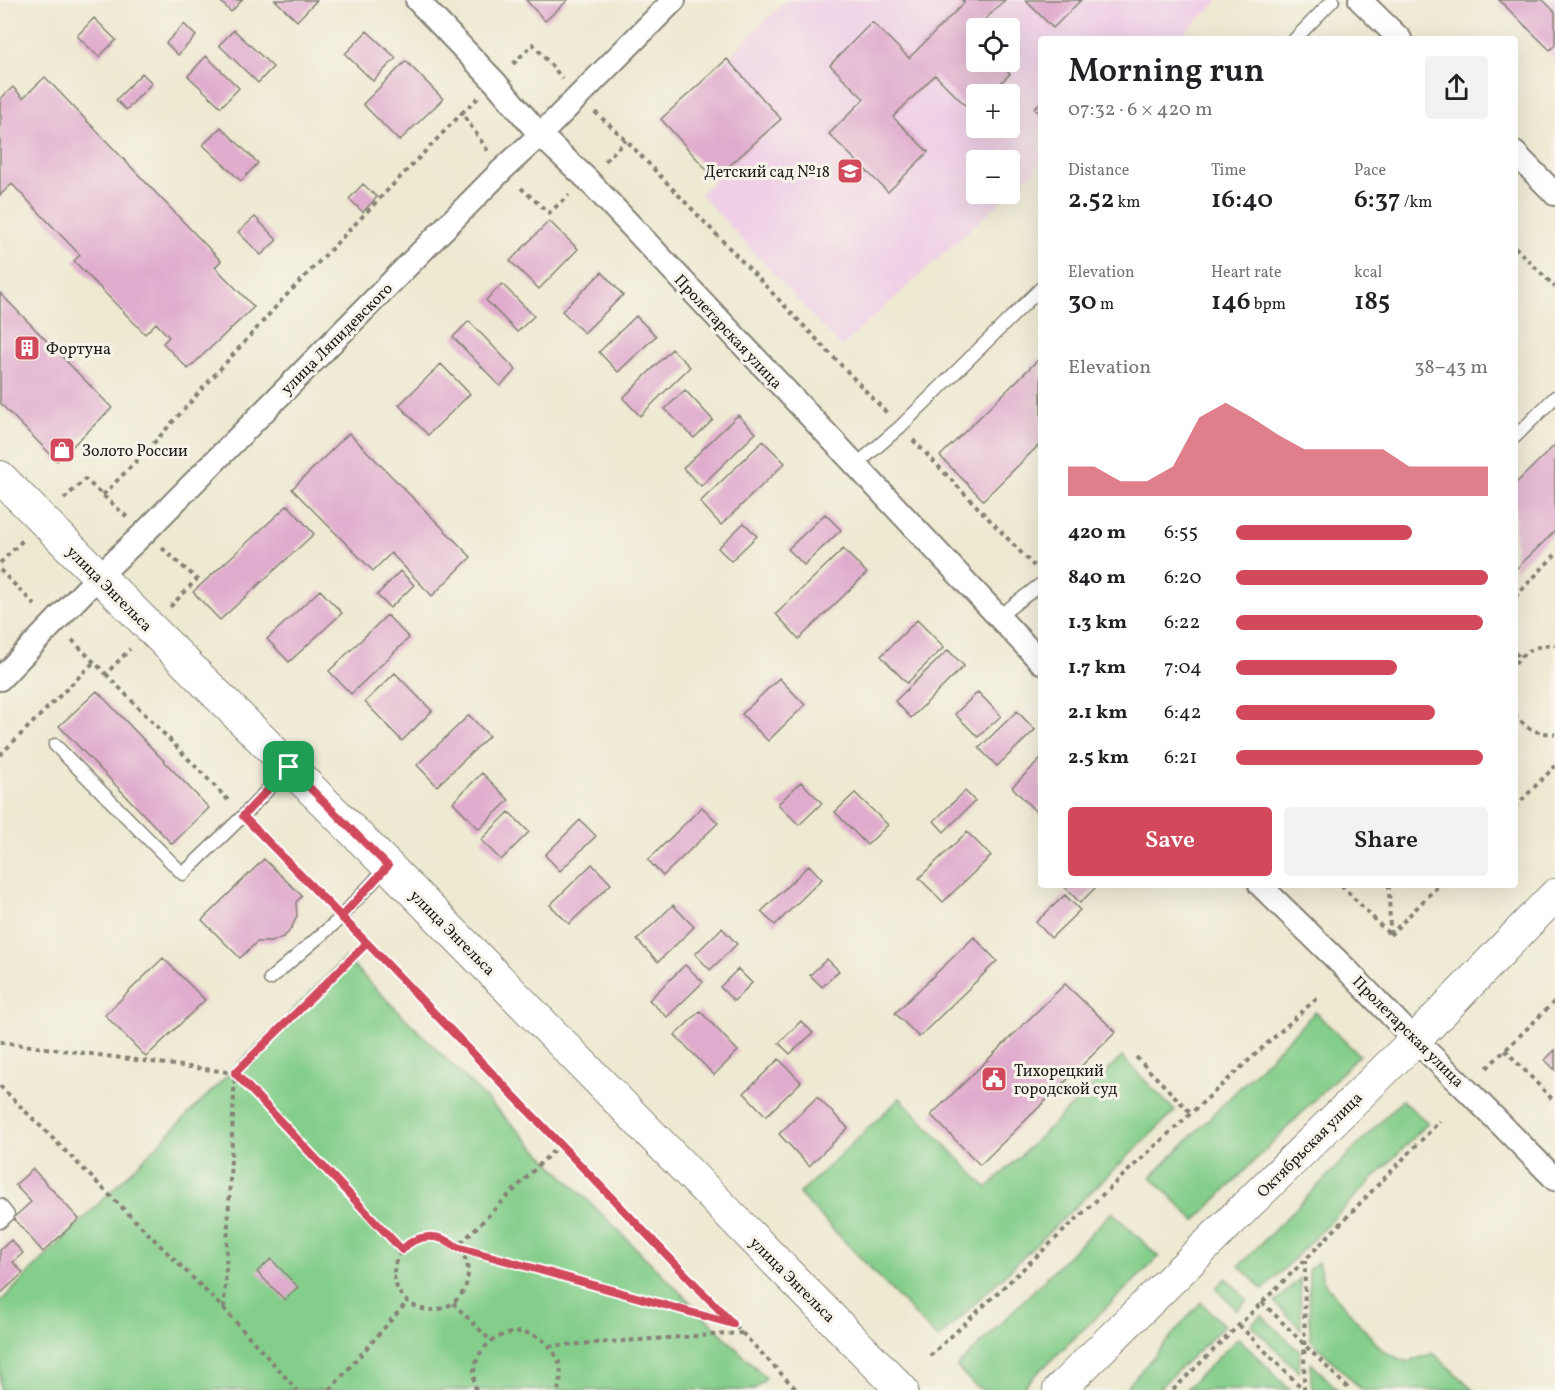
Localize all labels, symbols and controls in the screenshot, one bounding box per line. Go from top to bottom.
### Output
map controls [966,18,1020,204]
button: locate [966,18,1020,72]
text: Morning run [1068,50,1265,96]
button: share [1425,56,1488,119]
button: + [966,84,1020,138]
text: 07:32 · 6 × 420 m [1068,96,1213,124]
button: − [966,150,1020,204]
school or university icon: Детский сад №18 [835,156,865,186]
text: Distance [1068,160,1129,182]
text: Time [1211,160,1246,182]
text: Pace [1354,160,1386,182]
place label: Детский сад №18 [704,162,830,184]
text: 2.52 [1068,182,1114,218]
text: 16:40 [1211,182,1273,218]
text: 6:37 [1354,182,1401,218]
text: km [1114,192,1141,214]
text: /km [1401,192,1432,214]
text: Elevation [1068,262,1135,284]
text: Heart rate [1211,262,1282,284]
text: kcal [1354,262,1382,284]
street label: Пролетарская улица [668,270,787,395]
street label: улица Ляпидевского [277,279,398,400]
text: 30 [1068,284,1097,320]
text: 146 [1211,284,1251,320]
text: 185 [1354,284,1390,320]
text: m [1097,294,1114,316]
text: bpm [1251,294,1286,316]
building icon: Фортуна [12,333,42,363]
place label: Фортуна [46,339,111,361]
text: Elevation [1068,354,1151,382]
text: 38–43 m [1414,354,1488,382]
shop icon: Золото России [47,435,77,465]
place label: Золото России [82,441,188,463]
text: 420 m [1068,519,1126,547]
text: 6:55 [1164,519,1198,547]
street label: улица Энгельса [61,542,156,637]
text: 840 m [1068,564,1126,592]
text: 6:20 [1164,564,1201,592]
text: 1.3 km [1068,609,1127,637]
text: 6:22 [1164,609,1200,637]
text: 1.7 km [1068,654,1126,682]
text: 7:04 [1164,654,1202,682]
text: 2.1 km [1068,699,1128,727]
text: 6:42 [1164,699,1202,727]
pin [263,741,314,792]
text: 2.5 km [1068,744,1129,772]
text: 6:21 [1164,744,1197,772]
icon: arrive [272,750,305,783]
button: Save [1068,807,1272,876]
button: Share [1284,807,1488,876]
street label: улица Энгельса [404,886,499,981]
street label: Пролетарская улица [1347,972,1468,1093]
place label: Тихорецкий городской суд [1014,1061,1117,1101]
public building icon: Тихорецкий городской суд [979,1064,1009,1094]
street label: Октябрьская улица [1253,1088,1368,1203]
street label: улица Энгельса [744,1233,839,1328]

